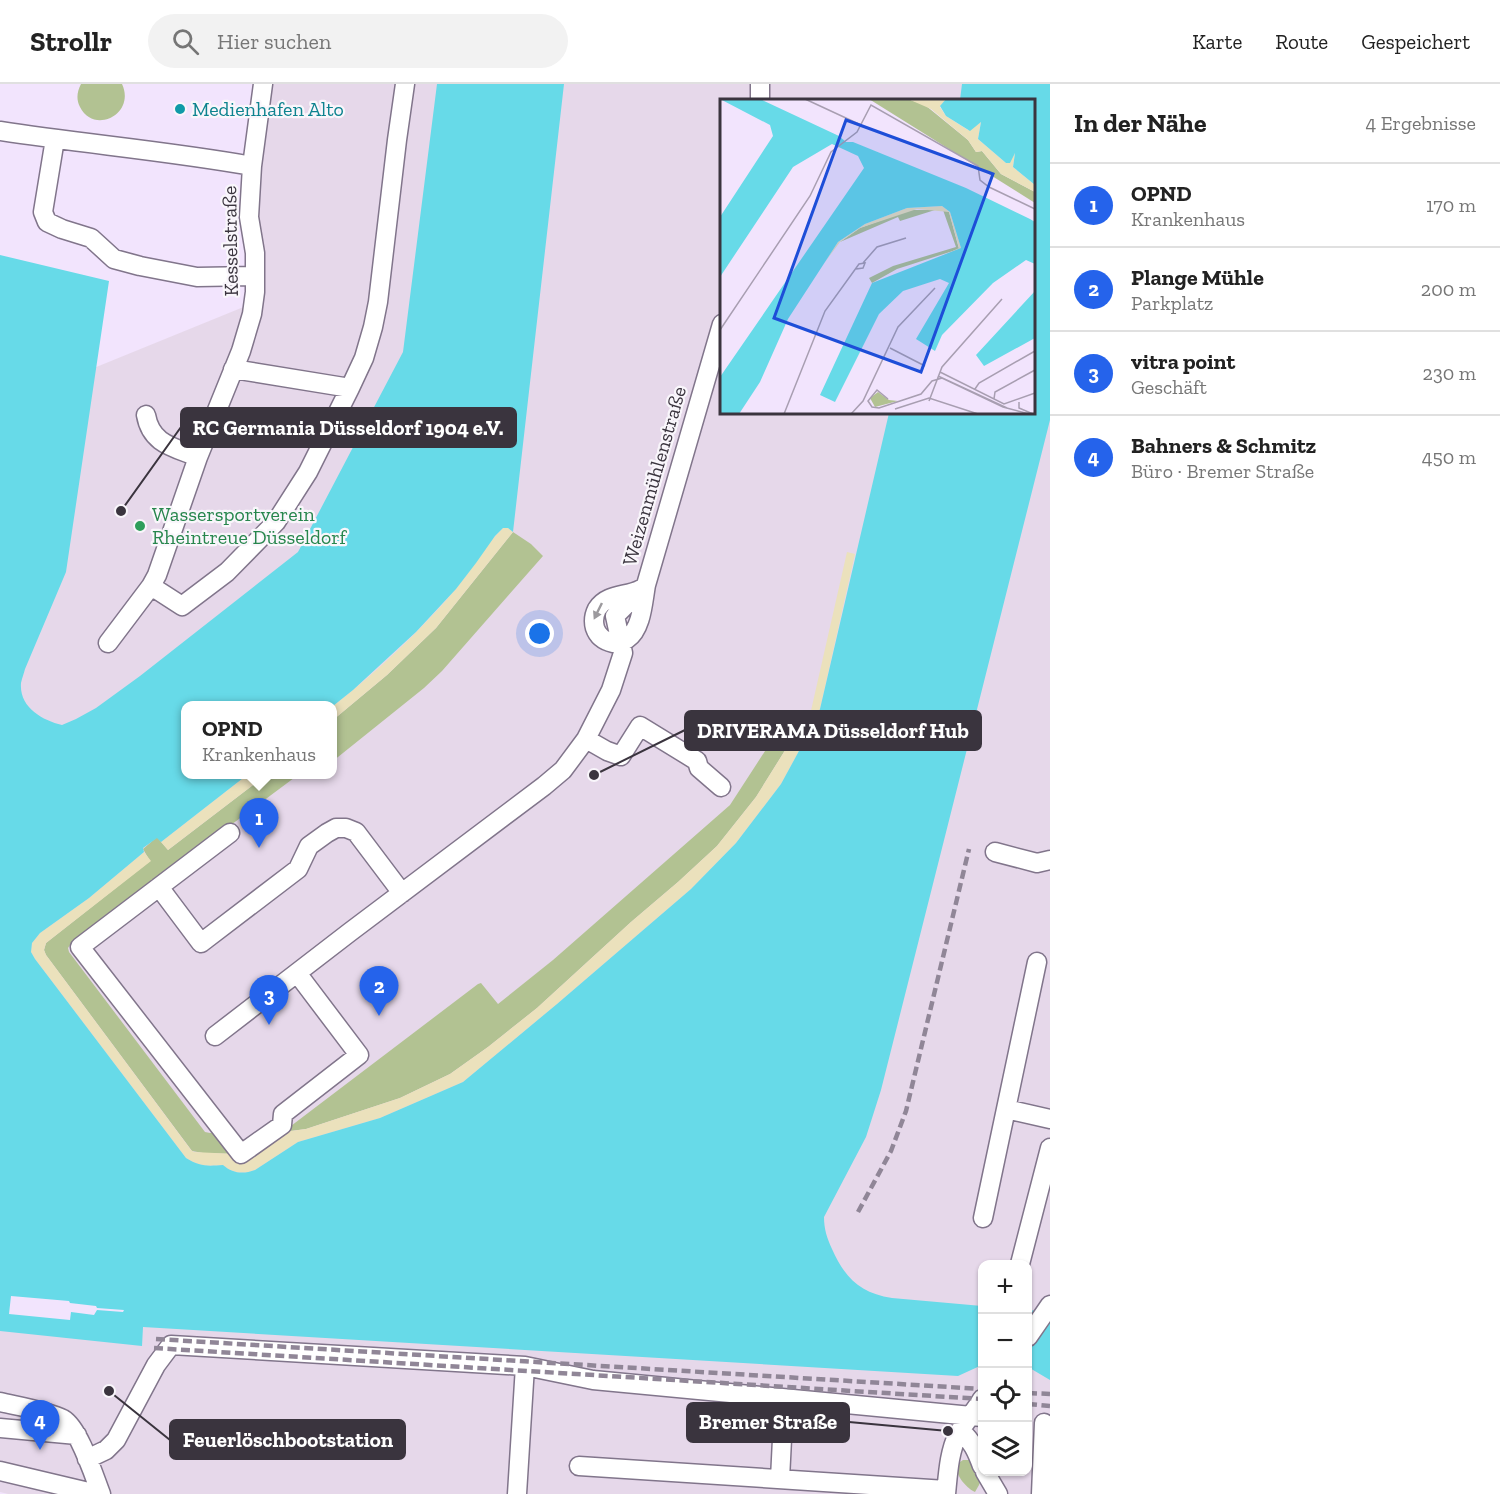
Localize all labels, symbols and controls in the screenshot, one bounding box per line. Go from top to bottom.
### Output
search box [148,14,568,68]
text: Strollr [30,25,112,58]
icon: search [169,25,202,58]
text: Hier suchen [217,28,331,55]
text: Karte [1192,29,1242,54]
text: Route [1275,29,1328,54]
text: Gespeichert [1361,29,1470,54]
place label: Medienhafen Alto [192,97,344,121]
inset map [720,99,1035,414]
marker: Medienhafen Alto [173,102,187,116]
text: In der Nähe [1074,107,1206,139]
text: 4 Ergebnisse [1366,111,1476,135]
text: OPND [1131,180,1192,207]
street label: Kesselstraße [217,185,243,297]
text: 1 [1089,193,1098,217]
text: 170 m [1426,193,1476,217]
text: Krankenhaus [1131,207,1245,231]
text: Plange Mühle [1131,264,1264,291]
text: 2 [1088,277,1099,301]
text: 200 m [1421,277,1476,301]
text: Parkplatz [1131,291,1213,315]
text: vitra point [1131,348,1235,375]
text: 3 [1088,361,1099,385]
text: 230 m [1423,361,1476,385]
text: Geschäft [1131,375,1207,399]
street label: Weizenmühlenstraße [617,384,691,568]
callout: RC Germania Düsseldorf 1904 e.V. [181,408,516,447]
text: RC Germania Düsseldorf 1904 e.V. [192,415,504,440]
text: Bahners & Schmitz [1131,432,1316,459]
text: 4 [1088,445,1099,469]
text: 450 m [1422,445,1476,469]
text: Büro · Bremer Straße [1131,459,1314,483]
place label: Wassersportverein Rheintreue Düsseldorf [152,502,348,549]
marker: Wassersportverein Rheintreue Düsseldorf [133,519,147,533]
one-way arrow [594,603,603,620]
your location [525,619,554,648]
popup [181,701,337,779]
callout: DRIVERAMA Düsseldorf Hub [685,711,981,750]
text: OPND [202,715,262,742]
text: DRIVERAMA Düsseldorf Hub [697,718,969,743]
text: Krankenhaus [202,742,316,766]
pin: 1 [240,798,278,848]
pin: 2 [360,966,398,1016]
pin: 3 [250,976,288,1025]
map controls [978,1260,1032,1476]
button: + [978,1260,1032,1314]
button: − [978,1314,1032,1368]
button: locate [978,1368,1032,1422]
pin: 4 [20,1400,60,1450]
callout: Bremer Straße [687,1403,849,1442]
text: Bremer Straße [699,1409,837,1434]
callout: Feuerlöschbootstation [170,1420,405,1459]
button: layers [978,1422,1032,1476]
text: Feuerlöschbootstation [183,1427,394,1452]

